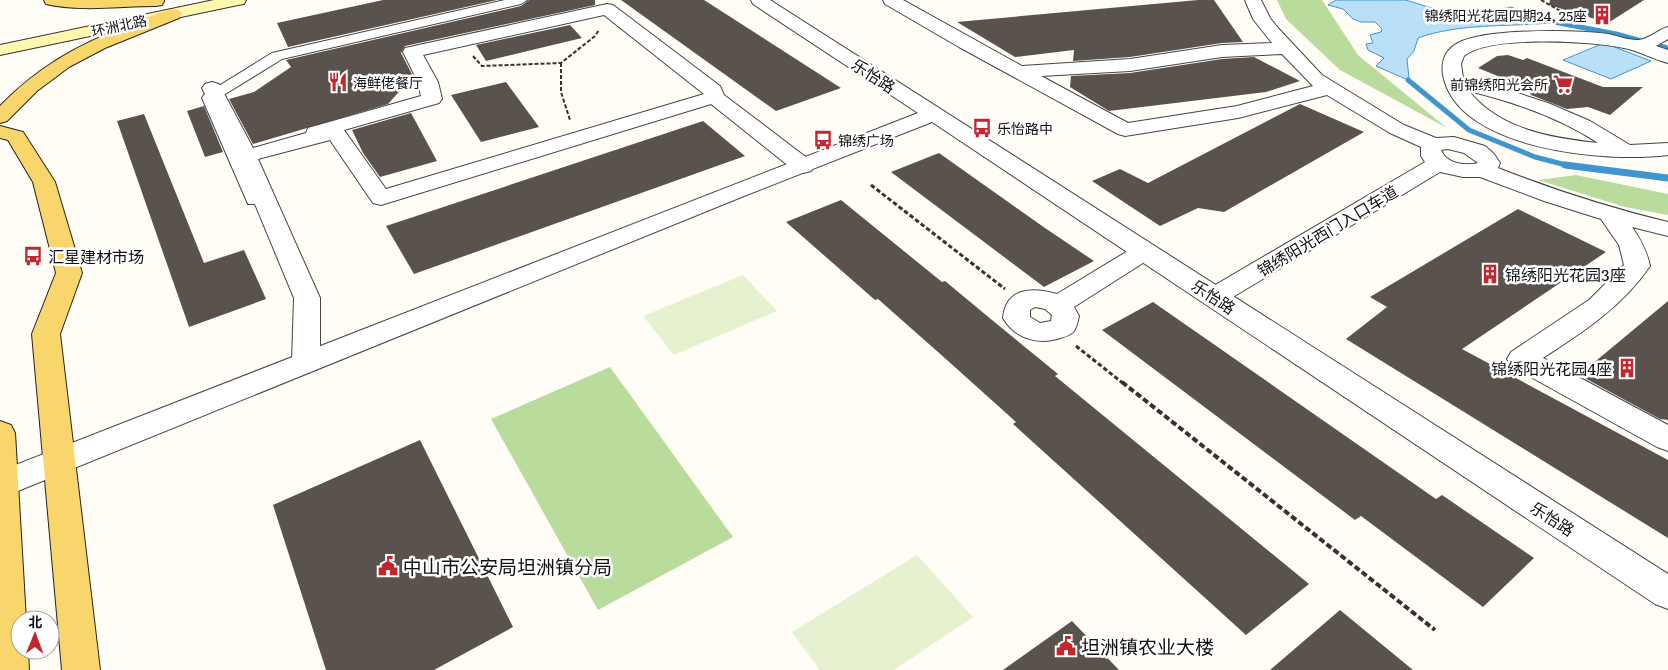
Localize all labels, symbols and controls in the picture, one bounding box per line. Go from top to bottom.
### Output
building icon: 锦绣阳光花园四期24, 25座 [1591,4,1613,26]
place label: 锦绣阳光花园四期24, 25座 [1425,5,1587,25]
street label: 环洲北路 [90,9,148,41]
street label: 乐怡路 [847,52,901,98]
restaurant icon: 海鲜佬餐厅 [327,71,349,93]
place label: 海鲜佬餐厅 [353,72,423,92]
supermarket icon: 前锦绣阳光会所 [1552,73,1574,95]
place label: 前锦绣阳光会所 [1450,74,1548,94]
bus stop icon: 乐怡路中 [971,117,993,139]
place label: 乐怡路中 [997,118,1053,138]
bus stop icon: 锦绣广场 [812,129,834,151]
place label: 锦绣广场 [838,130,894,150]
street label: 锦绣阳光西门入口车道 [1252,179,1402,281]
place label: 汇星建材市场 [48,244,144,268]
bus stop icon: 汇星建材市场 [22,245,44,267]
place label: 锦绣阳光花园3座 [1505,262,1626,286]
building icon: 锦绣阳光花园3座 [1479,263,1501,285]
street label: 乐怡路 [1187,273,1241,319]
place label: 锦绣阳光花园4座 [1491,356,1612,380]
building icon: 锦绣阳光花园4座 [1616,357,1638,379]
street label: 乐怡路 [1526,495,1580,541]
place label: 中山市公安局坦洲镇分局 [403,552,612,580]
public building icon: 中山市公安局坦洲镇分局 [377,555,399,577]
north arrow [10,610,60,660]
text: 北 [28,611,42,631]
place label: 坦洲镇农业大楼 [1081,632,1214,660]
public building icon: 坦洲镇农业大楼 [1055,635,1077,657]

